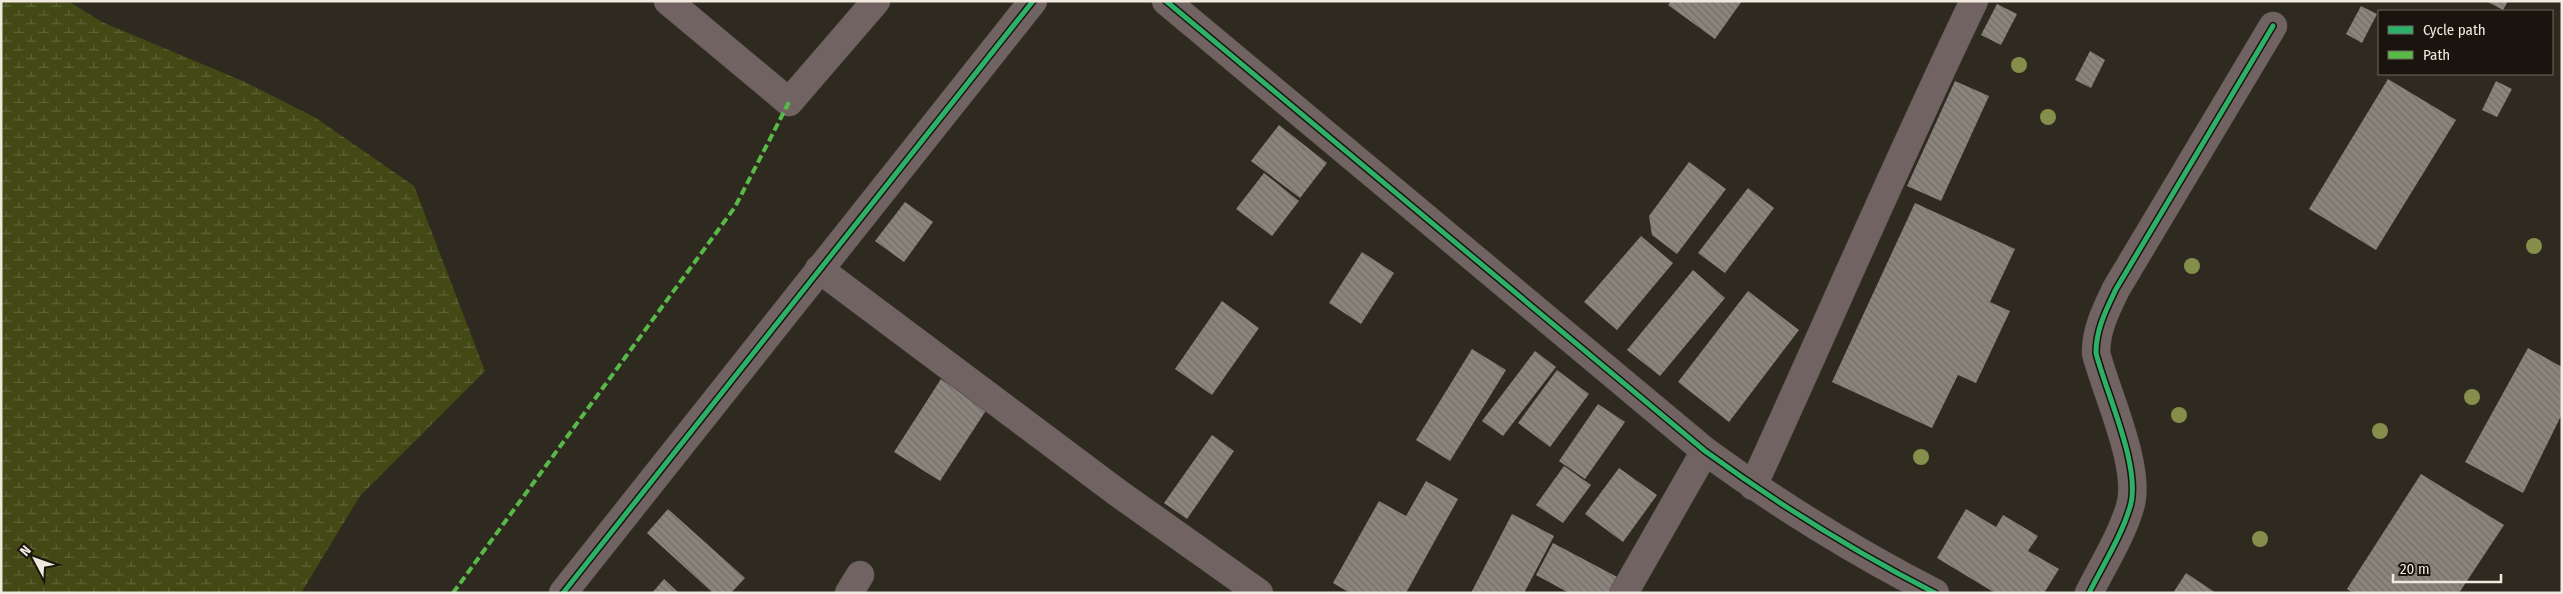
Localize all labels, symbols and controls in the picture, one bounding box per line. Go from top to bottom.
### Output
legend [2378,10,2553,75]
text: Cycle path [2423,21,2486,39]
text: Path [2423,46,2450,64]
north arrow [10,534,60,584]
text: N [16,542,35,560]
scale bar [2393,552,2500,584]
text: 20 m [2400,560,2430,578]

